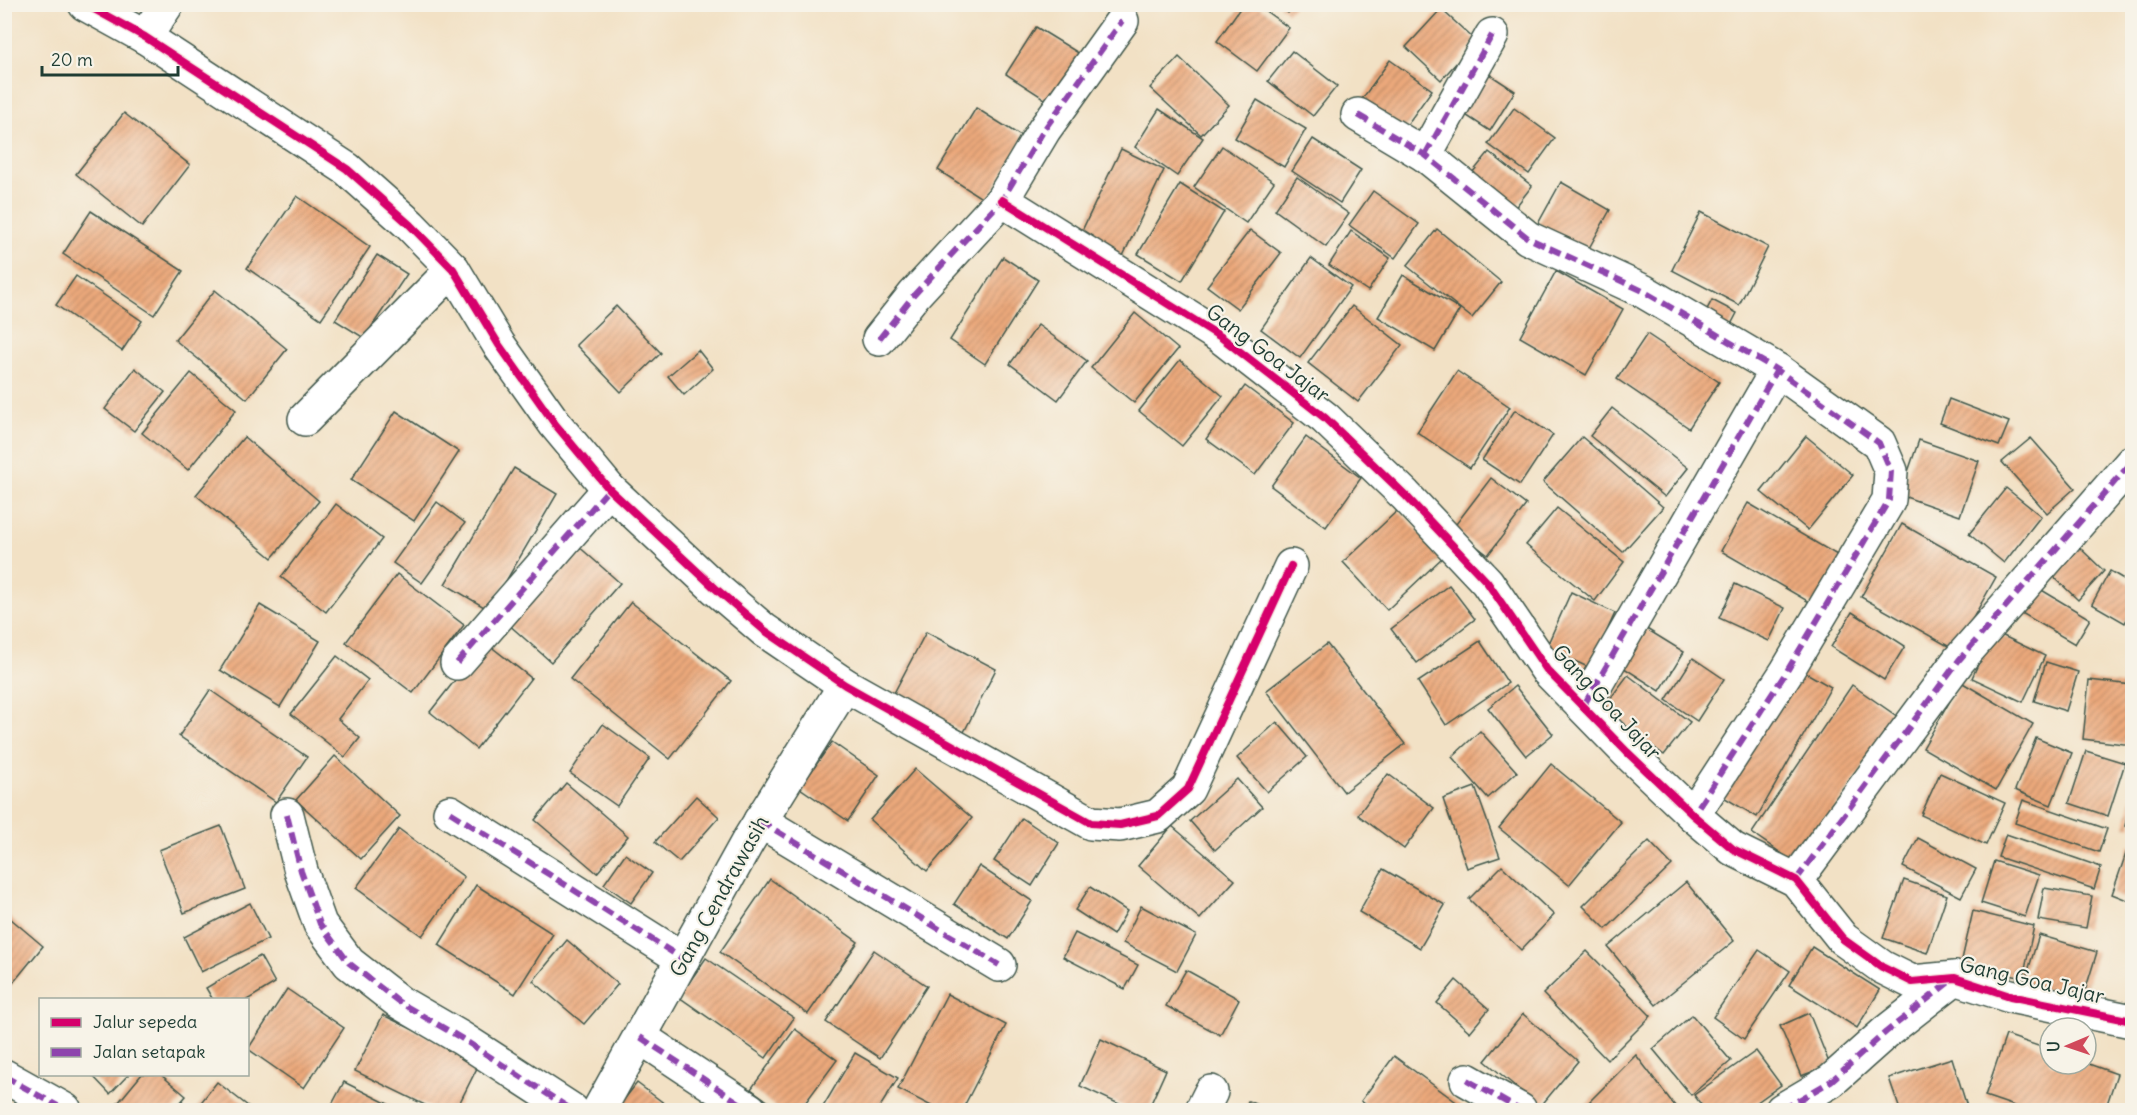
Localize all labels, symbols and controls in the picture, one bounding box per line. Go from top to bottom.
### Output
scale bar [42,39,178,77]
text: 20 m [51,48,93,71]
street label: Gang Goa Jajar [1201,298,1336,409]
street label: Gang Goa Jajar [1547,639,1668,766]
street label: Gang Cendrawasih [663,811,775,981]
street label: Gang Goa Jajar [1957,950,2107,1010]
legend [39,998,249,1076]
text: Jalur sepeda [93,1010,197,1033]
north arrow [2038,1016,2098,1076]
text: Jalan setapak [93,1040,205,1063]
text: U [2043,1041,2063,1052]

